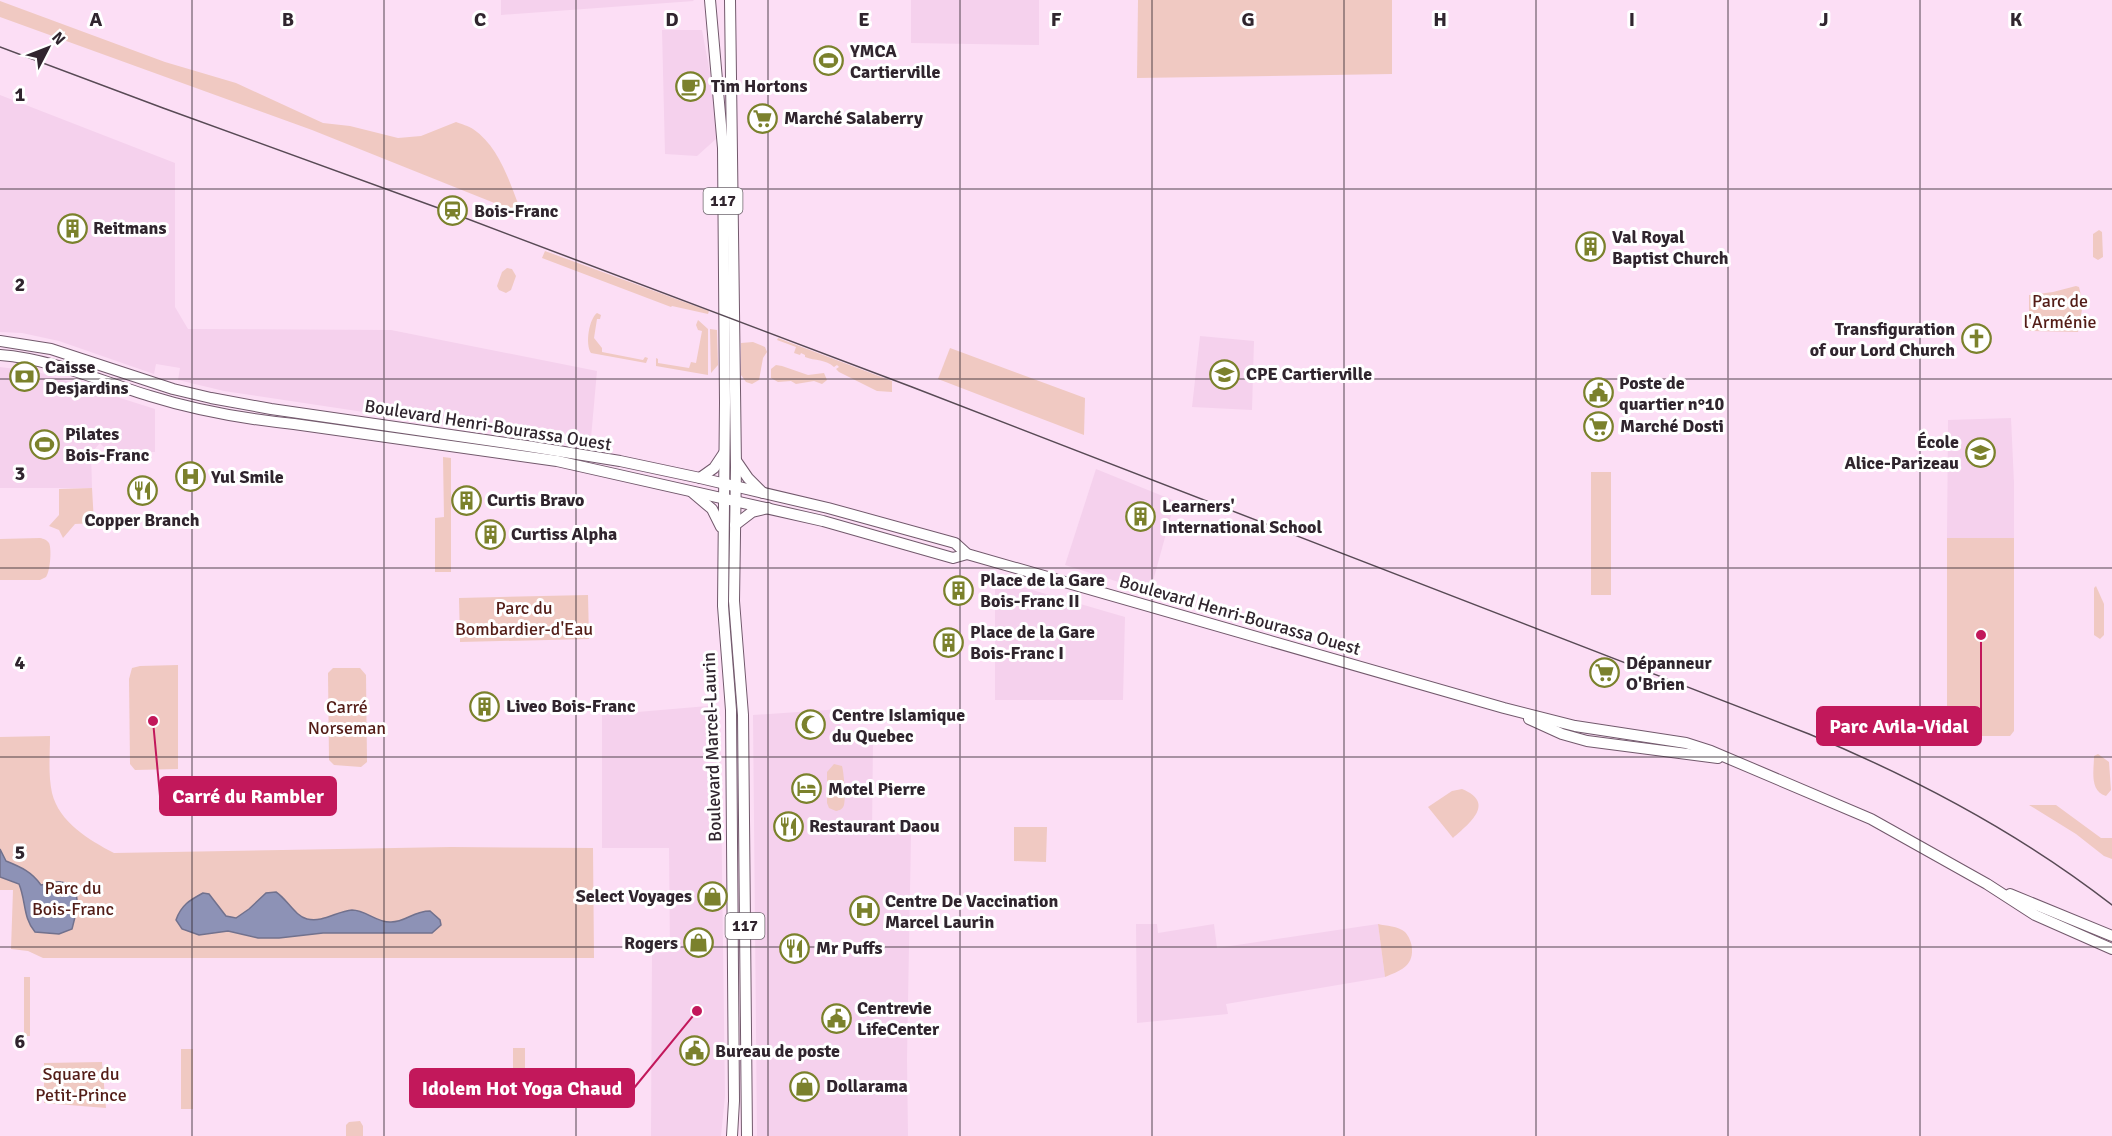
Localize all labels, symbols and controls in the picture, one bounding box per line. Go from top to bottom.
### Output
text: A [90,7,103,32]
text: B [282,7,294,32]
text: C [474,7,486,32]
text: D [665,7,679,32]
text: E [858,7,870,32]
text: F [1051,7,1062,32]
text: G [1241,7,1255,32]
text: H [1433,7,1447,32]
text: I [1629,7,1635,32]
text: J [1819,7,1829,32]
text: K [2010,7,2023,32]
north arrow [18,18,78,78]
text: N [47,28,70,49]
place label: YMCA Cartierville [849,40,940,83]
sports icon: YMCA Cartierville [813,45,845,77]
cafe icon: Tim Hortons [674,70,706,102]
place label: Tim Hortons [711,75,807,97]
text: 1 [15,82,26,107]
supermarket icon: Marché Salaberry [747,102,779,134]
place label: Marché Salaberry [784,107,923,129]
road number: 117 [704,188,742,214]
station icon: Bois-Franc [437,195,469,227]
place label: Bois-Franc [474,200,559,222]
building icon: Reitmans [56,212,88,244]
place label: Reitmans [93,217,166,239]
place label: Val Royal Baptist Church [1612,226,1729,269]
building icon: Val Royal Baptist Church [1575,231,1607,263]
text: 2 [15,272,25,297]
park label: Parc de l'Arménie [2023,290,2097,333]
place label: Transfiguration of our Lord Church [1810,318,1955,361]
church icon: Transfiguration of our Lord Church [1960,323,1992,355]
place label: Caisse Desjardins [45,356,129,399]
school or university icon: CPE Cartierville [1209,358,1241,390]
bank icon: Caisse Desjardins [8,361,40,393]
place label: CPE Cartierville [1246,363,1372,385]
place label: Poste de quartier n°10 [1619,372,1725,415]
public building icon: Poste de quartier n°10 [1582,377,1614,409]
street label: Boulevard Henri-Bourassa Ouest [363,395,613,455]
supermarket icon: Marché Dosti [1583,410,1615,442]
place label: Marché Dosti [1620,415,1724,437]
place label: Pilates Bois-Franc [65,423,150,466]
sports icon: Pilates Bois-Franc [28,428,60,460]
place label: École Alice-Parizeau [1845,431,1959,474]
school or university icon: École Alice-Parizeau [1964,436,1996,468]
text: 3 [15,461,25,486]
hospital icon: Yul Smile [174,461,206,493]
place label: Yul Smile [210,466,284,488]
restaurant icon: Copper Branch [126,475,158,507]
building icon: Curtis Bravo [450,484,482,516]
place label: Curtis Bravo [487,489,584,511]
place label: Learners' International School [1162,495,1322,538]
building icon: Learners' International School [1125,500,1157,532]
place label: Copper Branch [85,509,200,531]
building icon: Curtiss Alpha [474,518,506,550]
place label: Curtiss Alpha [511,523,617,545]
place label: Place de la Gare Bois-Franc II [980,569,1105,612]
street label: Boulevard Henri-Bourassa Ouest [1117,570,1363,660]
building icon: Place de la Gare Bois-Franc II [943,574,975,606]
park label: Parc du Bombardier-d'Eau [455,597,593,640]
place label: Place de la Gare Bois-Franc I [970,621,1095,664]
building icon: Place de la Gare Bois-Franc I [933,626,965,658]
text: 4 [15,650,26,675]
street label: Boulevard Marcel-Laurin [698,652,726,842]
place label: Dépanneur O'Brien [1626,652,1712,695]
supermarket icon: Dépanneur O'Brien [1589,657,1621,689]
building icon: Liveo Bois-Franc [469,690,501,722]
place label: Liveo Bois-Franc [506,695,636,717]
park label: Carré Norseman [308,696,386,739]
place label: Centre Islamique du Quebec [832,704,965,747]
callout: Parc Avila-Vidal [1817,707,1981,745]
mosque icon: Centre Islamique du Quebec [795,709,827,741]
text: Parc Avila-Vidal [1829,714,1969,739]
hotel icon: Motel Pierre [791,773,823,805]
callout: Carré du Rambler [160,777,336,815]
place label: Motel Pierre [828,778,925,800]
text: Carré du Rambler [172,784,324,809]
restaurant icon: Restaurant Daou [772,810,804,842]
place label: Restaurant Daou [809,815,940,837]
text: 5 [15,840,25,865]
park label: Parc du Bois-Franc [32,877,114,920]
shop icon: Select Voyages [697,880,729,912]
place label: Select Voyages [576,885,692,907]
place label: Centre De Vaccination Marcel Laurin [885,890,1058,933]
hospital icon: Centre De Vaccination Marcel Laurin [848,895,880,927]
road number: 117 [726,913,764,939]
shop icon: Rogers [683,927,715,959]
place label: Rogers [624,932,678,954]
restaurant icon: Mr Puffs [779,932,811,964]
place label: Mr Puffs [816,937,882,959]
place label: Centrevie LifeCenter [857,997,940,1040]
public building icon: Centrevie LifeCenter [820,1002,852,1034]
text: 6 [15,1029,26,1054]
public building icon: Bureau de poste [678,1035,710,1067]
place label: Bureau de poste [715,1040,840,1062]
park label: Square du Petit-Prince [35,1063,127,1106]
callout: Idolem Hot Yoga Chaud [410,1069,634,1107]
shop icon: Dollarama [789,1070,821,1102]
place label: Dollarama [826,1075,908,1097]
text: Idolem Hot Yoga Chaud [422,1076,622,1101]

